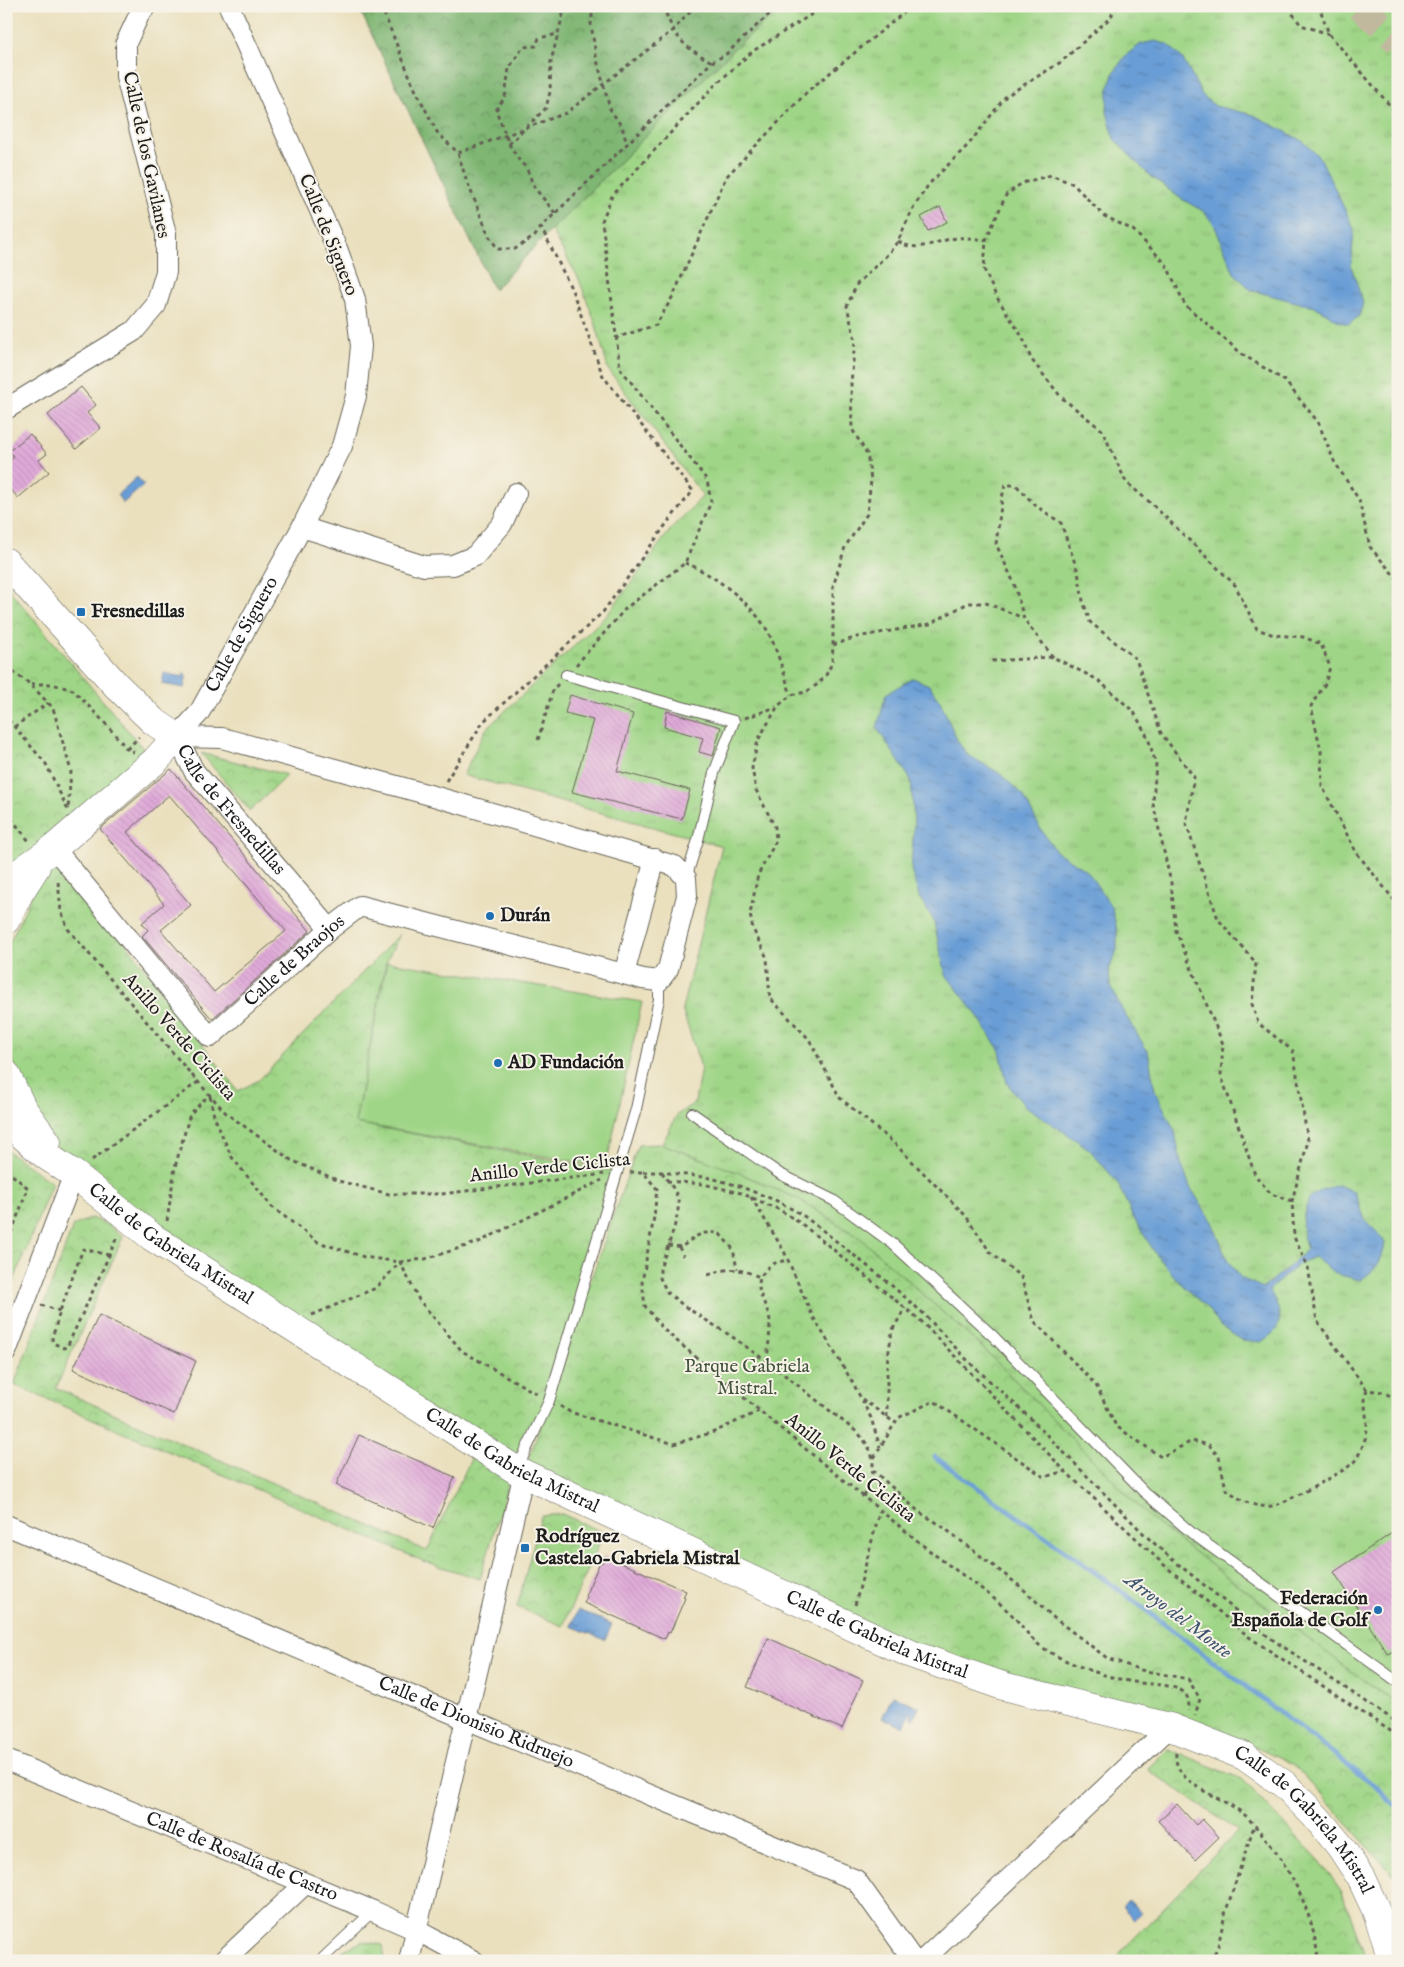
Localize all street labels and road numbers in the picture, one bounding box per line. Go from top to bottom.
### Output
street label: Calle de los Gavilanes [117,70,175,240]
street label: Calle de Siguero [293,171,363,299]
street label: Calle de Siguero [201,572,284,697]
street label: Calle de Fresnedillas [171,741,290,880]
street label: Calle de Braojos [239,910,350,1012]
street label: Anillo Verde Ciclista [116,968,241,1106]
street label: Anillo Verde Ciclista [468,1148,632,1188]
street label: Calle de Gabriela Mistral [83,1178,258,1311]
street label: Calle de Gabriela Mistral [420,1403,604,1519]
street label: Anillo Verde Ciclista [779,1407,921,1529]
street label: Calle de Gabriela Mistral [782,1585,972,1685]
street label: Calle de Dionisio Ridruejo [375,1671,577,1774]
street label: Calle de Gabriela Mistral [1231,1741,1379,1898]
street label: Calle de Rosalía de Castro [142,1807,341,1907]

